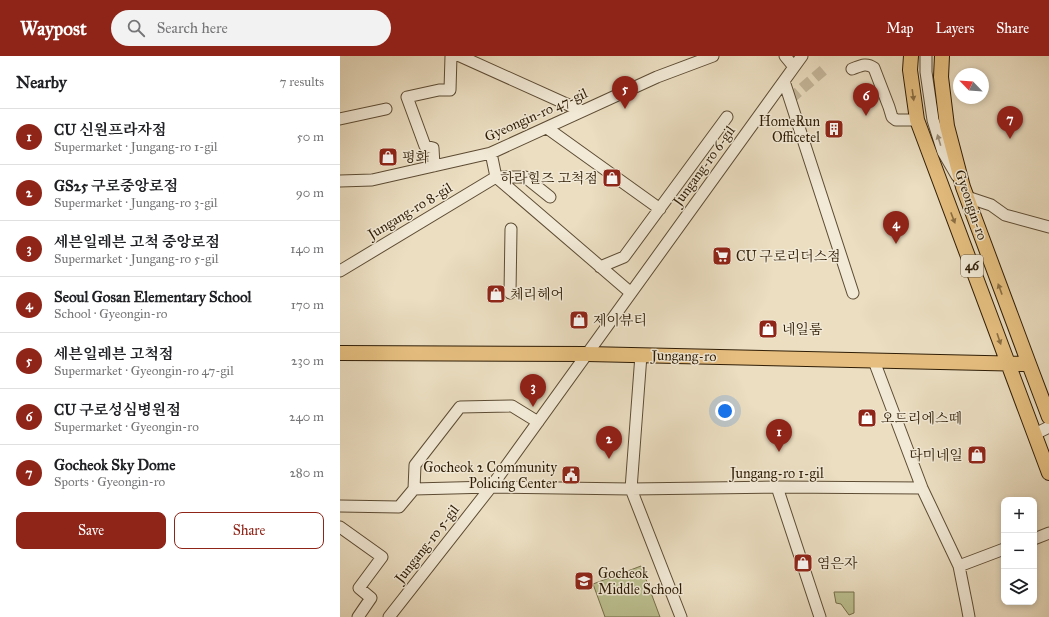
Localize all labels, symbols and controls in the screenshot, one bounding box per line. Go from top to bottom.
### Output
search box [111,10,391,46]
text: Waypost [20,17,87,40]
icon: search [125,17,147,39]
text: Search here [157,19,228,37]
text: Map [886,20,914,37]
text: Layers [936,20,974,37]
text: Share [996,20,1029,37]
north arrow [953,68,989,104]
text: Nearby [16,72,67,93]
text: 7 results [280,74,324,90]
pin: 5 [612,76,638,109]
pin: 6 [853,83,879,116]
street label: Gyeongin-ro 47-gil [482,85,590,145]
one-way arrow [910,89,916,101]
pin: 7 [997,106,1023,139]
place label: HomeRun Officetel [759,113,820,146]
building icon: HomeRun Officetel [823,118,845,140]
text: CU 신원프라자점 [54,121,166,139]
street label: Jungang-ro 6-gil [668,122,740,212]
text: 1 [26,129,32,145]
text: 50 m [297,129,324,145]
one-way arrow [936,134,942,146]
text: Supermarket · Jungang-ro 1-gil [54,139,218,155]
shop icon: 평화 [377,146,399,168]
place label: 평화 [402,149,430,166]
shop icon: 하라힐즈 고척점 [601,167,623,189]
street label: Gyeongin-ro [951,168,991,242]
place label: 하라힐즈 고척점 [500,170,598,187]
text: GS25 구로중앙로점 [54,177,178,195]
street label: Jungang-ro 8-gil [363,179,456,245]
text: 2 [26,185,32,201]
text: 90 m [296,185,324,201]
text: Supermarket · Jungang-ro 3-gil [54,195,218,211]
pin: 4 [883,211,909,244]
one-way arrow [951,212,957,224]
text: 세븐일레븐 고척 중앙로점 [54,233,220,251]
text: 3 [26,241,32,257]
text: 140 m [290,241,324,257]
supermarket icon: CU 구로리더스점 [711,245,733,267]
place label: CU 구로리더스점 [736,248,841,265]
text: Supermarket · Jungang-ro 5-gil [54,251,218,267]
road number: 46 [961,255,983,277]
one-way arrow [997,282,1003,294]
shop icon: 체리헤어 [485,283,507,305]
place label: 체리헤어 [510,286,564,303]
text: Seoul Gosan Elementary School [54,288,252,306]
text: 4 [25,297,33,313]
text: 170 m [291,297,324,313]
text: School · Gyeongin-ro [54,306,167,322]
shop icon: 제이뷰티 [568,309,590,331]
place label: 제이뷰티 [593,312,647,329]
shop icon: 네일룸 [757,318,779,340]
place label: 네일룸 [782,321,823,338]
one-way arrow [997,334,1003,346]
text: 세븐일레븐 고척점 [54,345,173,363]
street label: Jungang-ro [649,347,717,366]
text: 5 [26,353,32,369]
text: 230 m [291,353,324,369]
text: Supermarket · Gyeongin-ro 47-gil [54,363,234,379]
pin: 3 [520,374,546,407]
text: CU 구로성심병원점 [54,401,181,419]
your location [715,401,735,421]
shop icon: 오드리에스떼 [856,407,878,429]
text: 6 [26,409,32,425]
text: 240 m [289,409,324,425]
place label: 오드리에스떼 [881,410,962,427]
text: Supermarket · Gyeongin-ro [54,419,199,435]
pin: 1 [766,419,792,452]
pin: 2 [596,426,622,459]
shop icon: 다미네일 [966,444,988,466]
place label: 다미네일 [909,447,963,464]
text: Gocheok Sky Dome [54,456,175,474]
place label: Gocheok 2 Community Policing Center [423,459,558,492]
public building icon: Gocheok 2 Community Policing Center [560,464,582,486]
text: 7 [26,465,32,481]
text: 280 m [289,465,324,481]
street label: Jungang-ro 1-gil [728,465,824,483]
text: Sports · Gyeongin-ro [54,474,165,490]
map controls [1001,497,1037,605]
button: + [1001,497,1037,533]
street label: Jungang-ro 5-gil [390,501,464,589]
button: Save [16,512,166,549]
button: Share [174,512,324,549]
button: − [1001,533,1037,569]
shop icon: 염은자 [792,552,814,574]
place label: 염은자 [817,555,858,572]
place label: Gocheok Middle School [598,565,683,598]
button: layers [1001,569,1037,605]
school or university icon: Gocheok Middle School [573,570,595,592]

